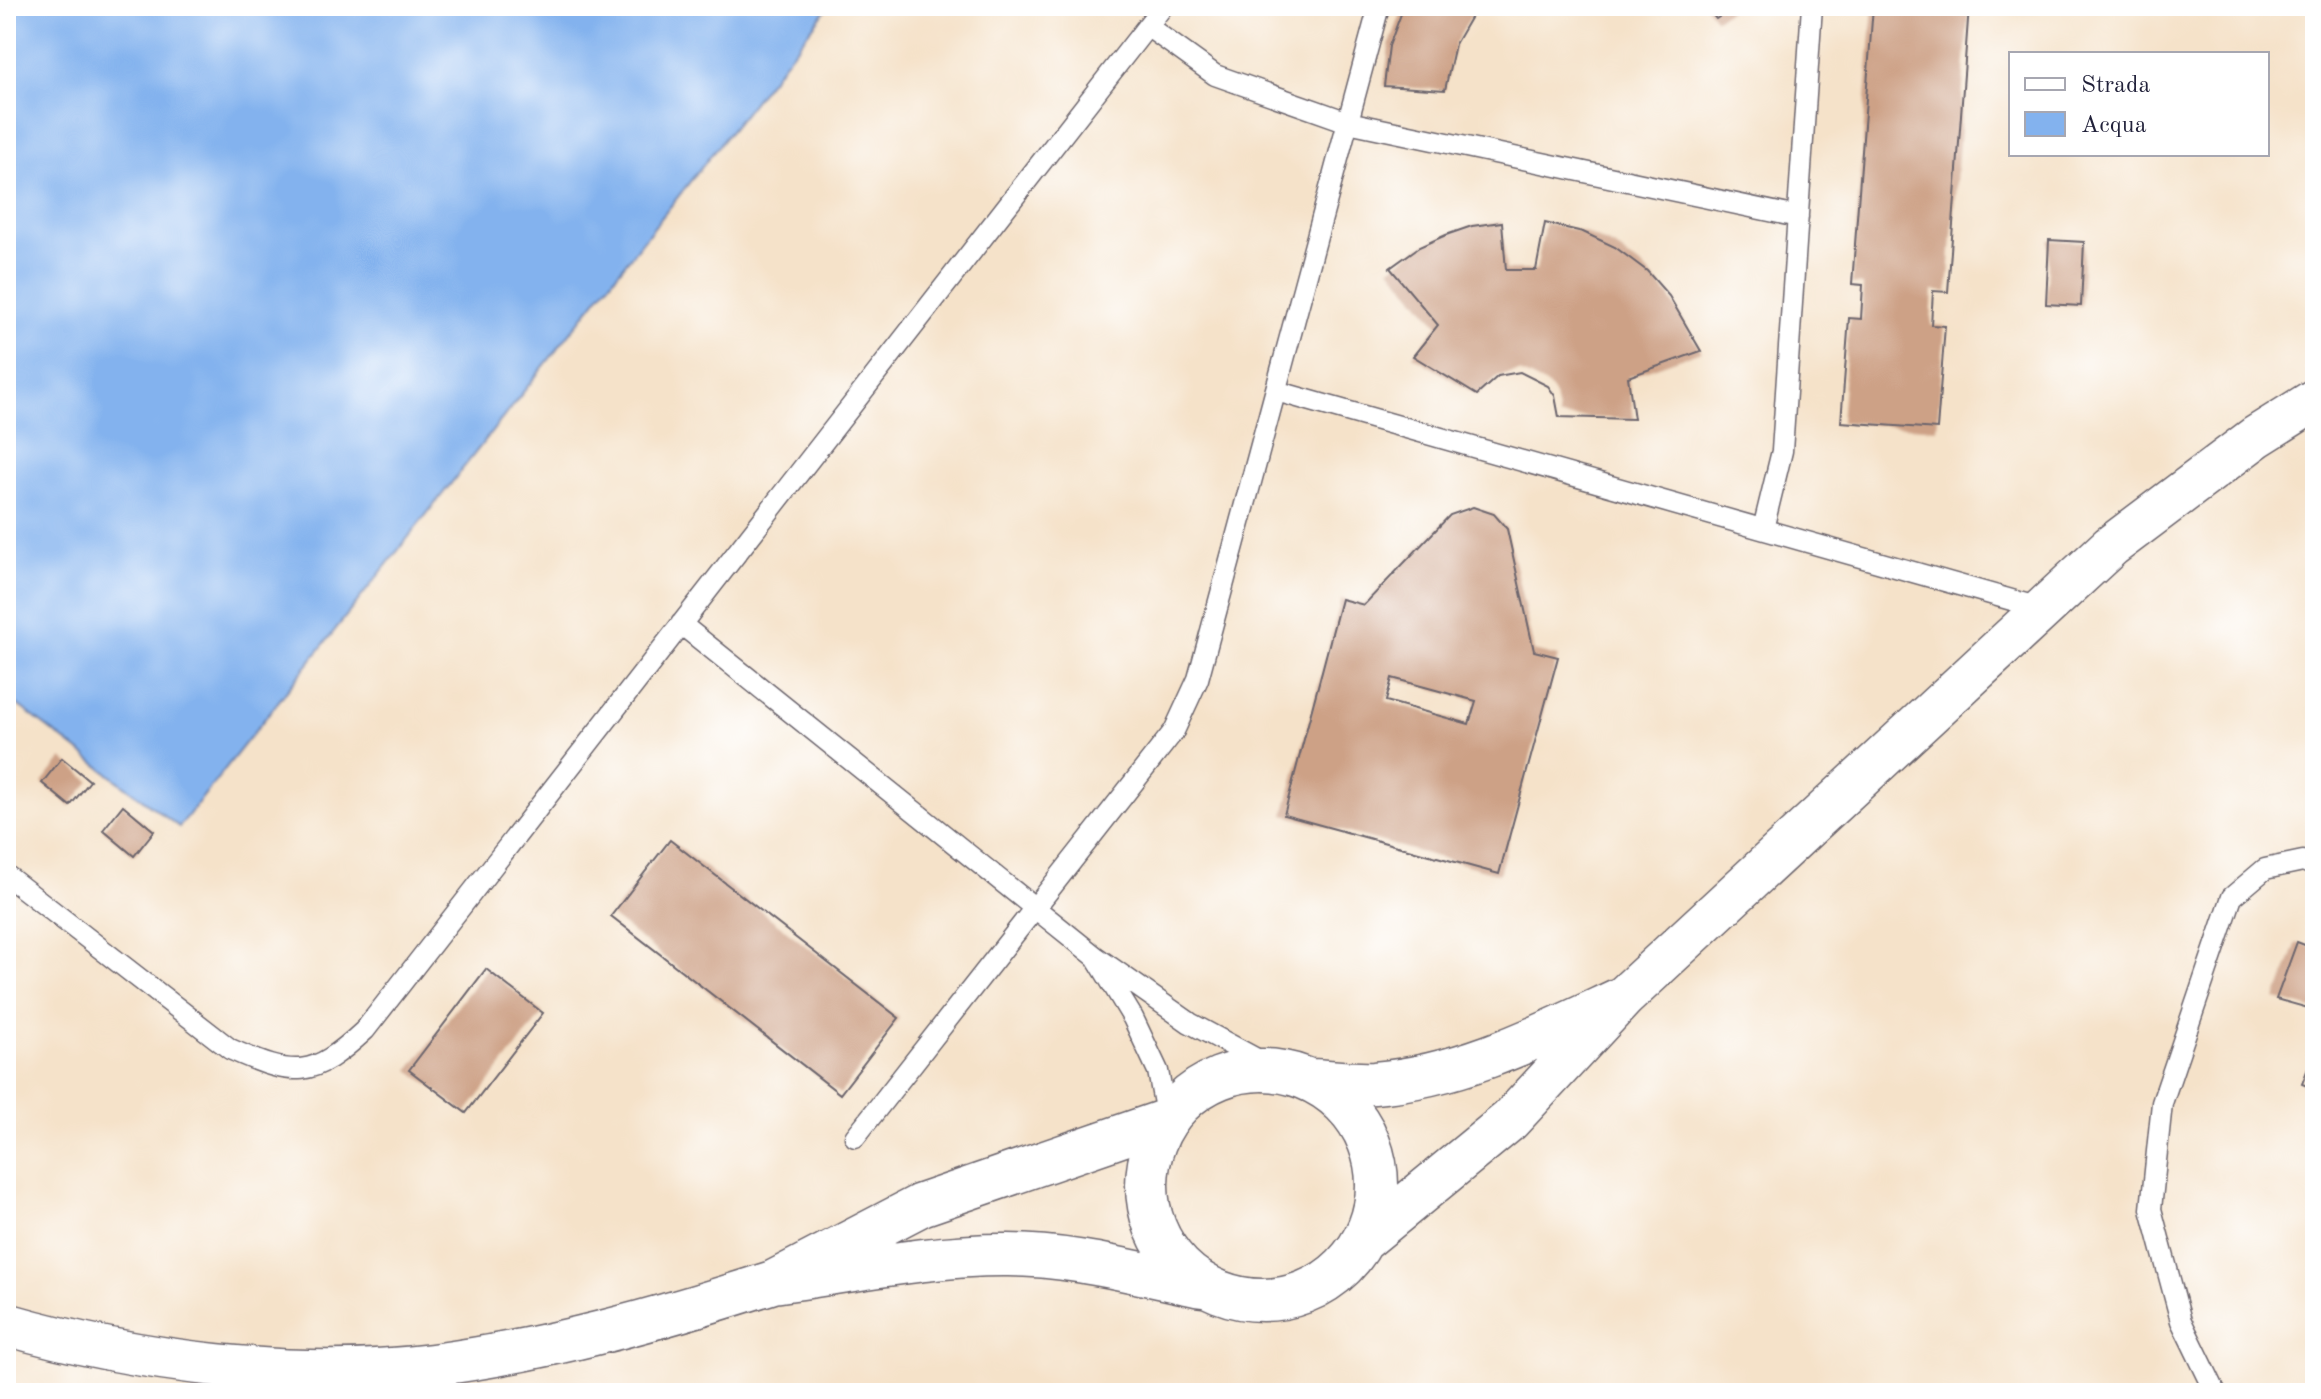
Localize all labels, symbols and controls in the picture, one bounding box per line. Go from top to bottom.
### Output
legend [2009,52,2269,156]
text: Strada [2081,74,2151,98]
text: Acqua [2081,114,2147,138]

